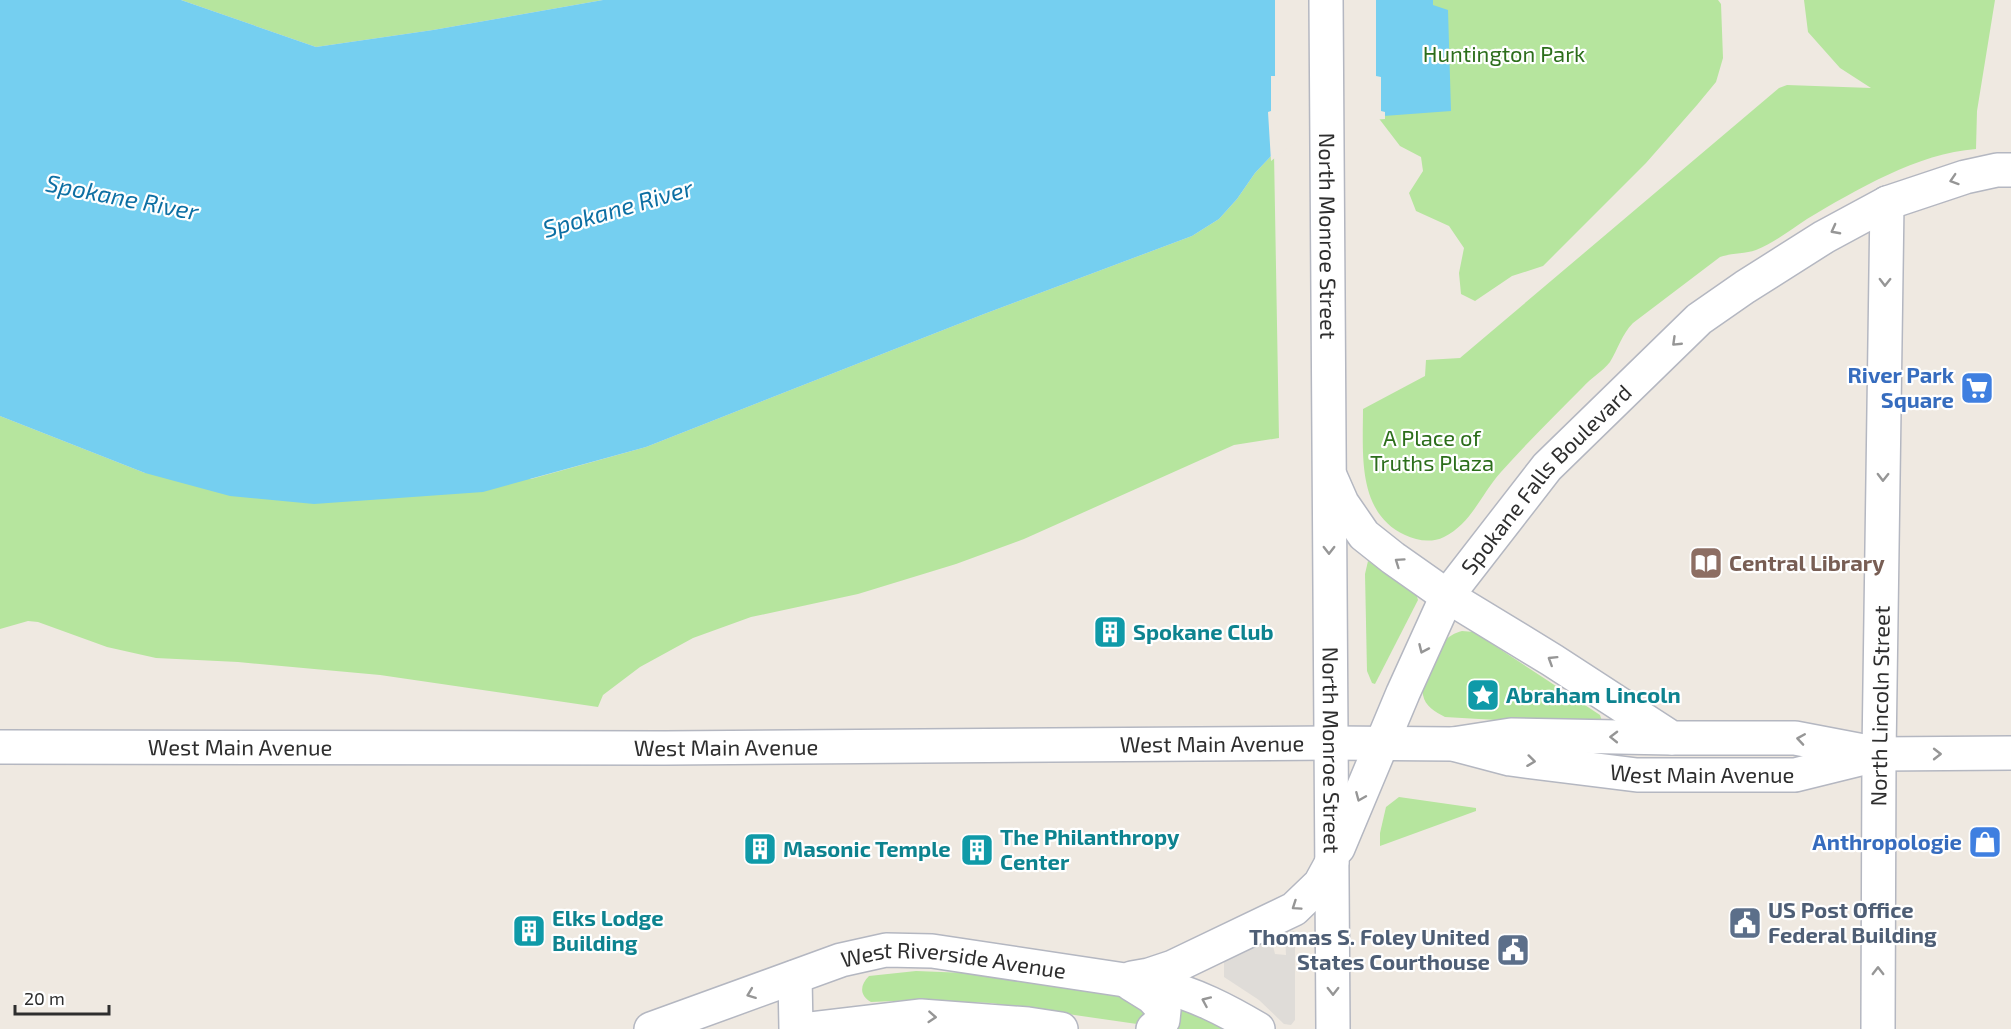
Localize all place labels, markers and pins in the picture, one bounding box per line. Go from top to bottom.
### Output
place label: River Park Square [1848,361,1955,412]
supermarket icon: River Park Square [1959,370,1995,406]
library icon: Central Library [1688,545,1724,581]
place label: Central Library [1729,549,1885,576]
building icon: Spokane Club [1092,614,1128,650]
place label: Spokane Club [1133,618,1274,644]
place icon: Abraham Lincoln [1465,677,1501,713]
place label: Abraham Lincoln [1506,681,1681,707]
place label: The Philanthropy Center [1000,823,1180,874]
shop icon: Anthropologie [1967,824,2003,860]
place label: Anthropologie [1812,828,1962,854]
building icon: Masonic Temple [742,831,778,867]
building icon: The Philanthropy Center [959,832,995,868]
place label: Masonic Temple [783,835,951,861]
place label: US Post Office Federal Building [1768,896,1937,947]
place label: Elks Lodge Building [552,904,664,955]
public building icon: US Post Office Federal Building [1727,905,1763,941]
building icon: Elks Lodge Building [511,913,547,949]
place label: Thomas S. Foley United States Courthouse [1249,923,1490,974]
public building icon: Thomas S. Foley United States Courthouse [1495,932,1531,968]

